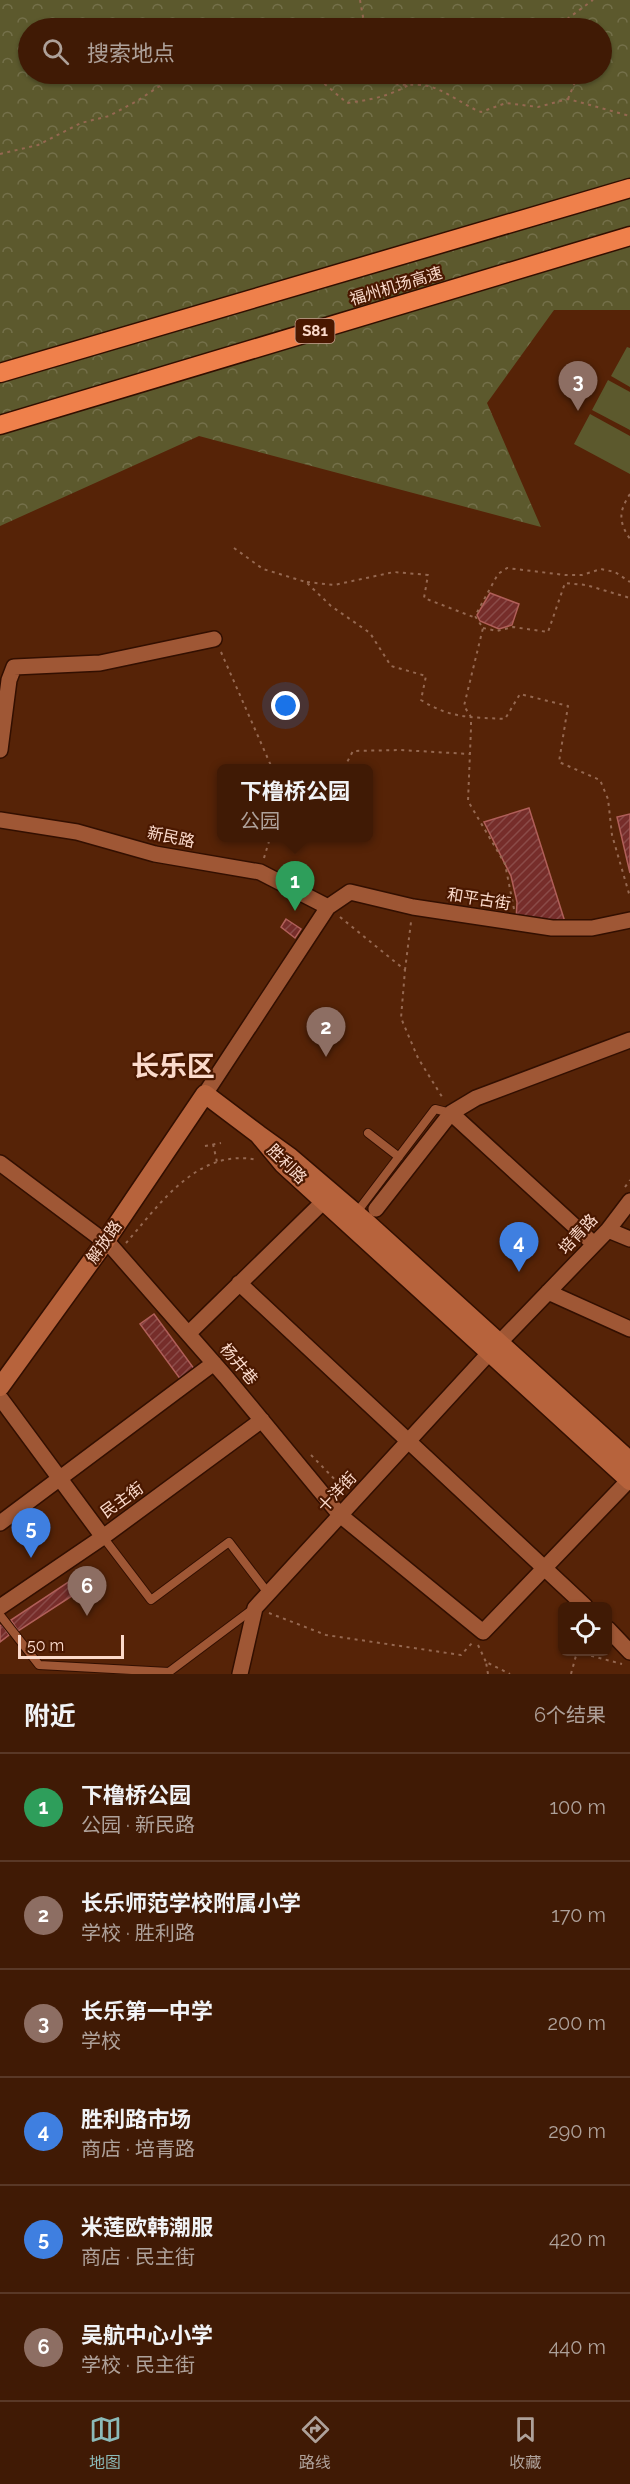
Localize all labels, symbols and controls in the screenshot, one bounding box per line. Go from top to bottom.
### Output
search box [18,18,612,84]
icon: search [39,35,72,68]
text: 搜索地点 [87,40,175,66]
street label: 福州机场高速 [347,263,445,309]
road number: S81 [296,319,334,343]
pin: 3 [558,362,598,411]
your location [271,691,300,720]
popup [217,764,373,842]
text: 下橹桥公园 [240,778,350,804]
text: 公园 [240,809,280,833]
street label: 新民路 [146,823,196,851]
pin: 1 [276,862,314,911]
street label: 和平古街 [446,885,512,913]
pin: 2 [306,1008,346,1057]
district label: 长乐区 [131,1050,215,1083]
street label: 胜利路 [263,1140,311,1188]
street label: 培青路 [555,1210,601,1258]
street label: 解放路 [82,1217,126,1267]
pin: 4 [500,1222,538,1272]
street label: 杨井巷 [216,1340,262,1388]
street label: 十洋街 [314,1468,360,1516]
street label: 民主街 [97,1478,147,1522]
pin: 5 [12,1508,51,1558]
pin: 6 [68,1566,106,1616]
map controls [558,1602,612,1656]
button: locate [558,1602,612,1656]
scale bar [18,1632,124,1660]
text: 50 m [27,1636,64,1655]
text: 附近 [24,1701,76,1731]
text: 6个结果 [534,1703,606,1727]
text: 下橹桥公园 [81,1782,191,1808]
text: 1 [39,1795,48,1819]
text: 100 m [549,1795,606,1819]
text: 公园 · 新民路 [81,1813,195,1837]
text: 长乐师范学校附属小学 [81,1890,301,1916]
text: 2 [38,1903,49,1927]
text: 170 m [551,1903,606,1927]
text: 学校 · 胜利路 [81,1921,195,1945]
text: 长乐第一中学 [81,1998,213,2024]
text: 3 [38,2011,49,2035]
text: 200 m [548,2011,606,2035]
text: 学校 [81,2029,121,2053]
text: 胜利路市场 [81,2106,191,2132]
text: 4 [38,2119,49,2143]
text: 290 m [548,2119,606,2143]
text: 商店 · 培青路 [81,2137,195,2161]
text: 米莲欧韩潮服 [81,2214,213,2240]
text: 5 [38,2227,49,2251]
text: 420 m [549,2227,606,2251]
text: 商店 · 民主街 [81,2245,195,2269]
text: 吴航中心小学 [81,2322,213,2348]
text: 6 [37,2335,50,2359]
text: 440 m [548,2335,606,2359]
text: 学校 · 民主街 [81,2353,195,2377]
tab: 地图 [89,2413,122,2473]
tab: 路线 [299,2413,332,2473]
tab: 收藏 [509,2413,542,2473]

